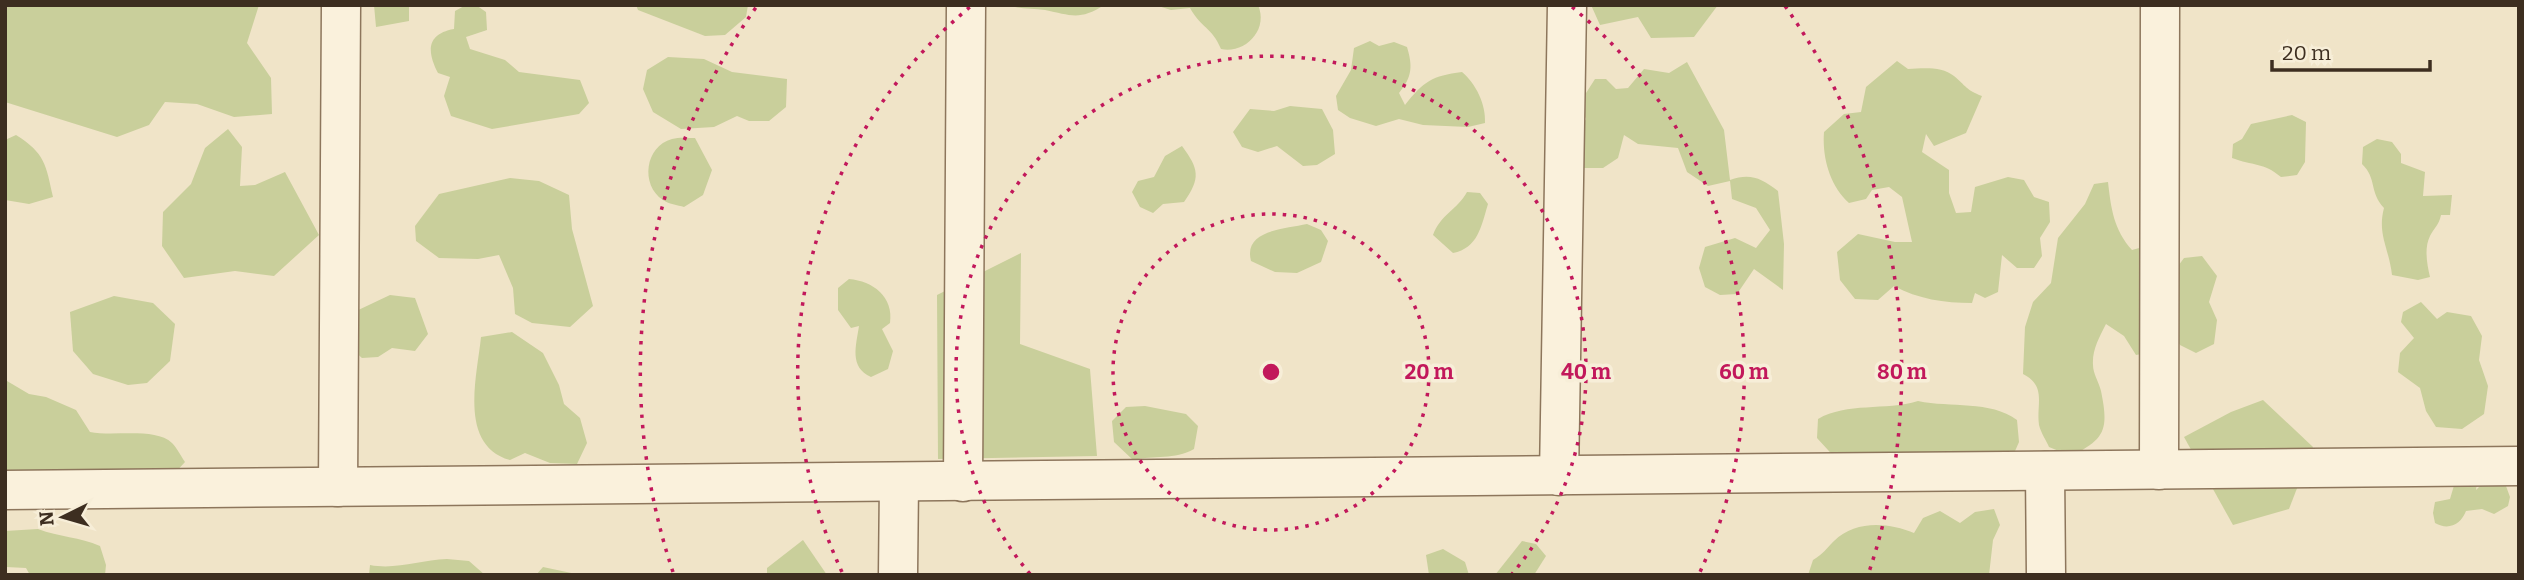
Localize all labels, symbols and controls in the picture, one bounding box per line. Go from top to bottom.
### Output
scale bar [2272,28,2430,72]
text: 20 m [2282,40,2331,66]
text: 20 m [1405,359,1453,385]
text: 40 m [1561,359,1611,385]
text: 60 m [1719,359,1769,385]
text: 80 m [1877,359,1927,385]
centre of rings [1259,360,1283,384]
north arrow [28,482,98,552]
text: N [34,510,59,527]

